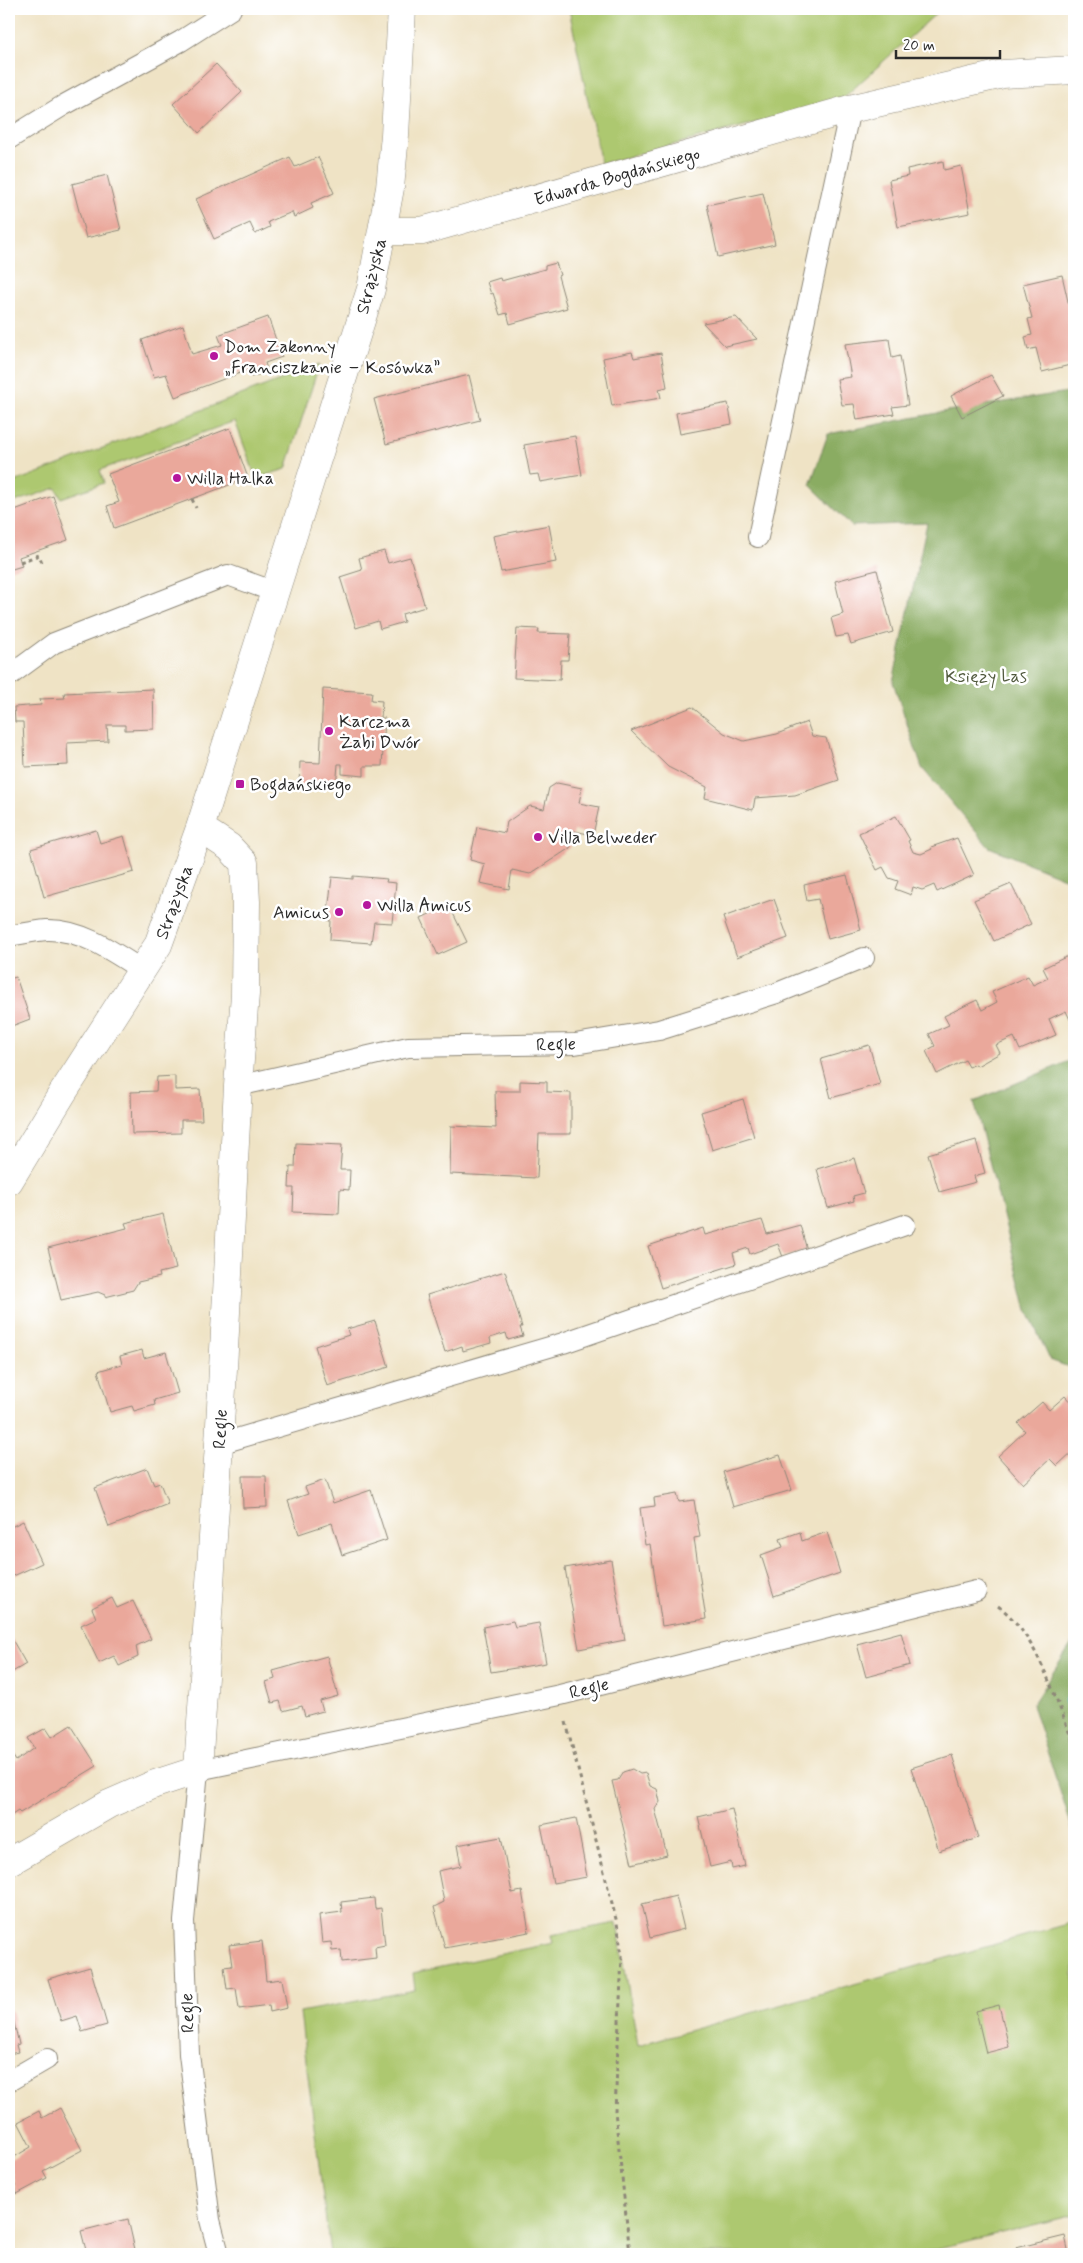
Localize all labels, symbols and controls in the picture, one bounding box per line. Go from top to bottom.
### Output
scale bar [896,28,999,60]
text: 20 m [903,36,935,56]
street label: Edwarda Bogdańskiego [532,142,703,213]
street label: Strążyska [351,236,393,317]
place label: Dom Zakonny „Franciszkanie – Kosówka” [224,335,440,380]
marker: Dom Zakonny „Franciszkanie – Kosówka” [208,350,220,362]
place label: Willa Halka [187,467,274,491]
marker: Willa Halka [171,472,183,484]
park label: Księży Las [945,665,1027,689]
place label: Karczma Żabi Dwór [339,710,421,755]
marker: Karczma Żabi Dwór [323,725,335,737]
place label: Bogdańskiego [250,773,351,799]
marker: Bogdańskiego [234,778,246,790]
place label: Villa Belweder [548,826,657,850]
marker: Villa Belweder [532,831,544,843]
street label: Strążyska [150,862,199,943]
place label: Willa Amicus [377,894,471,918]
marker: Willa Amicus [361,899,373,911]
place label: Amicus [273,901,329,925]
marker: Amicus [333,906,345,918]
street label: Regle [536,1032,577,1060]
street label: Regle [208,1408,236,1450]
street label: Regle [567,1672,612,1707]
street label: Regle [175,1992,203,2033]

